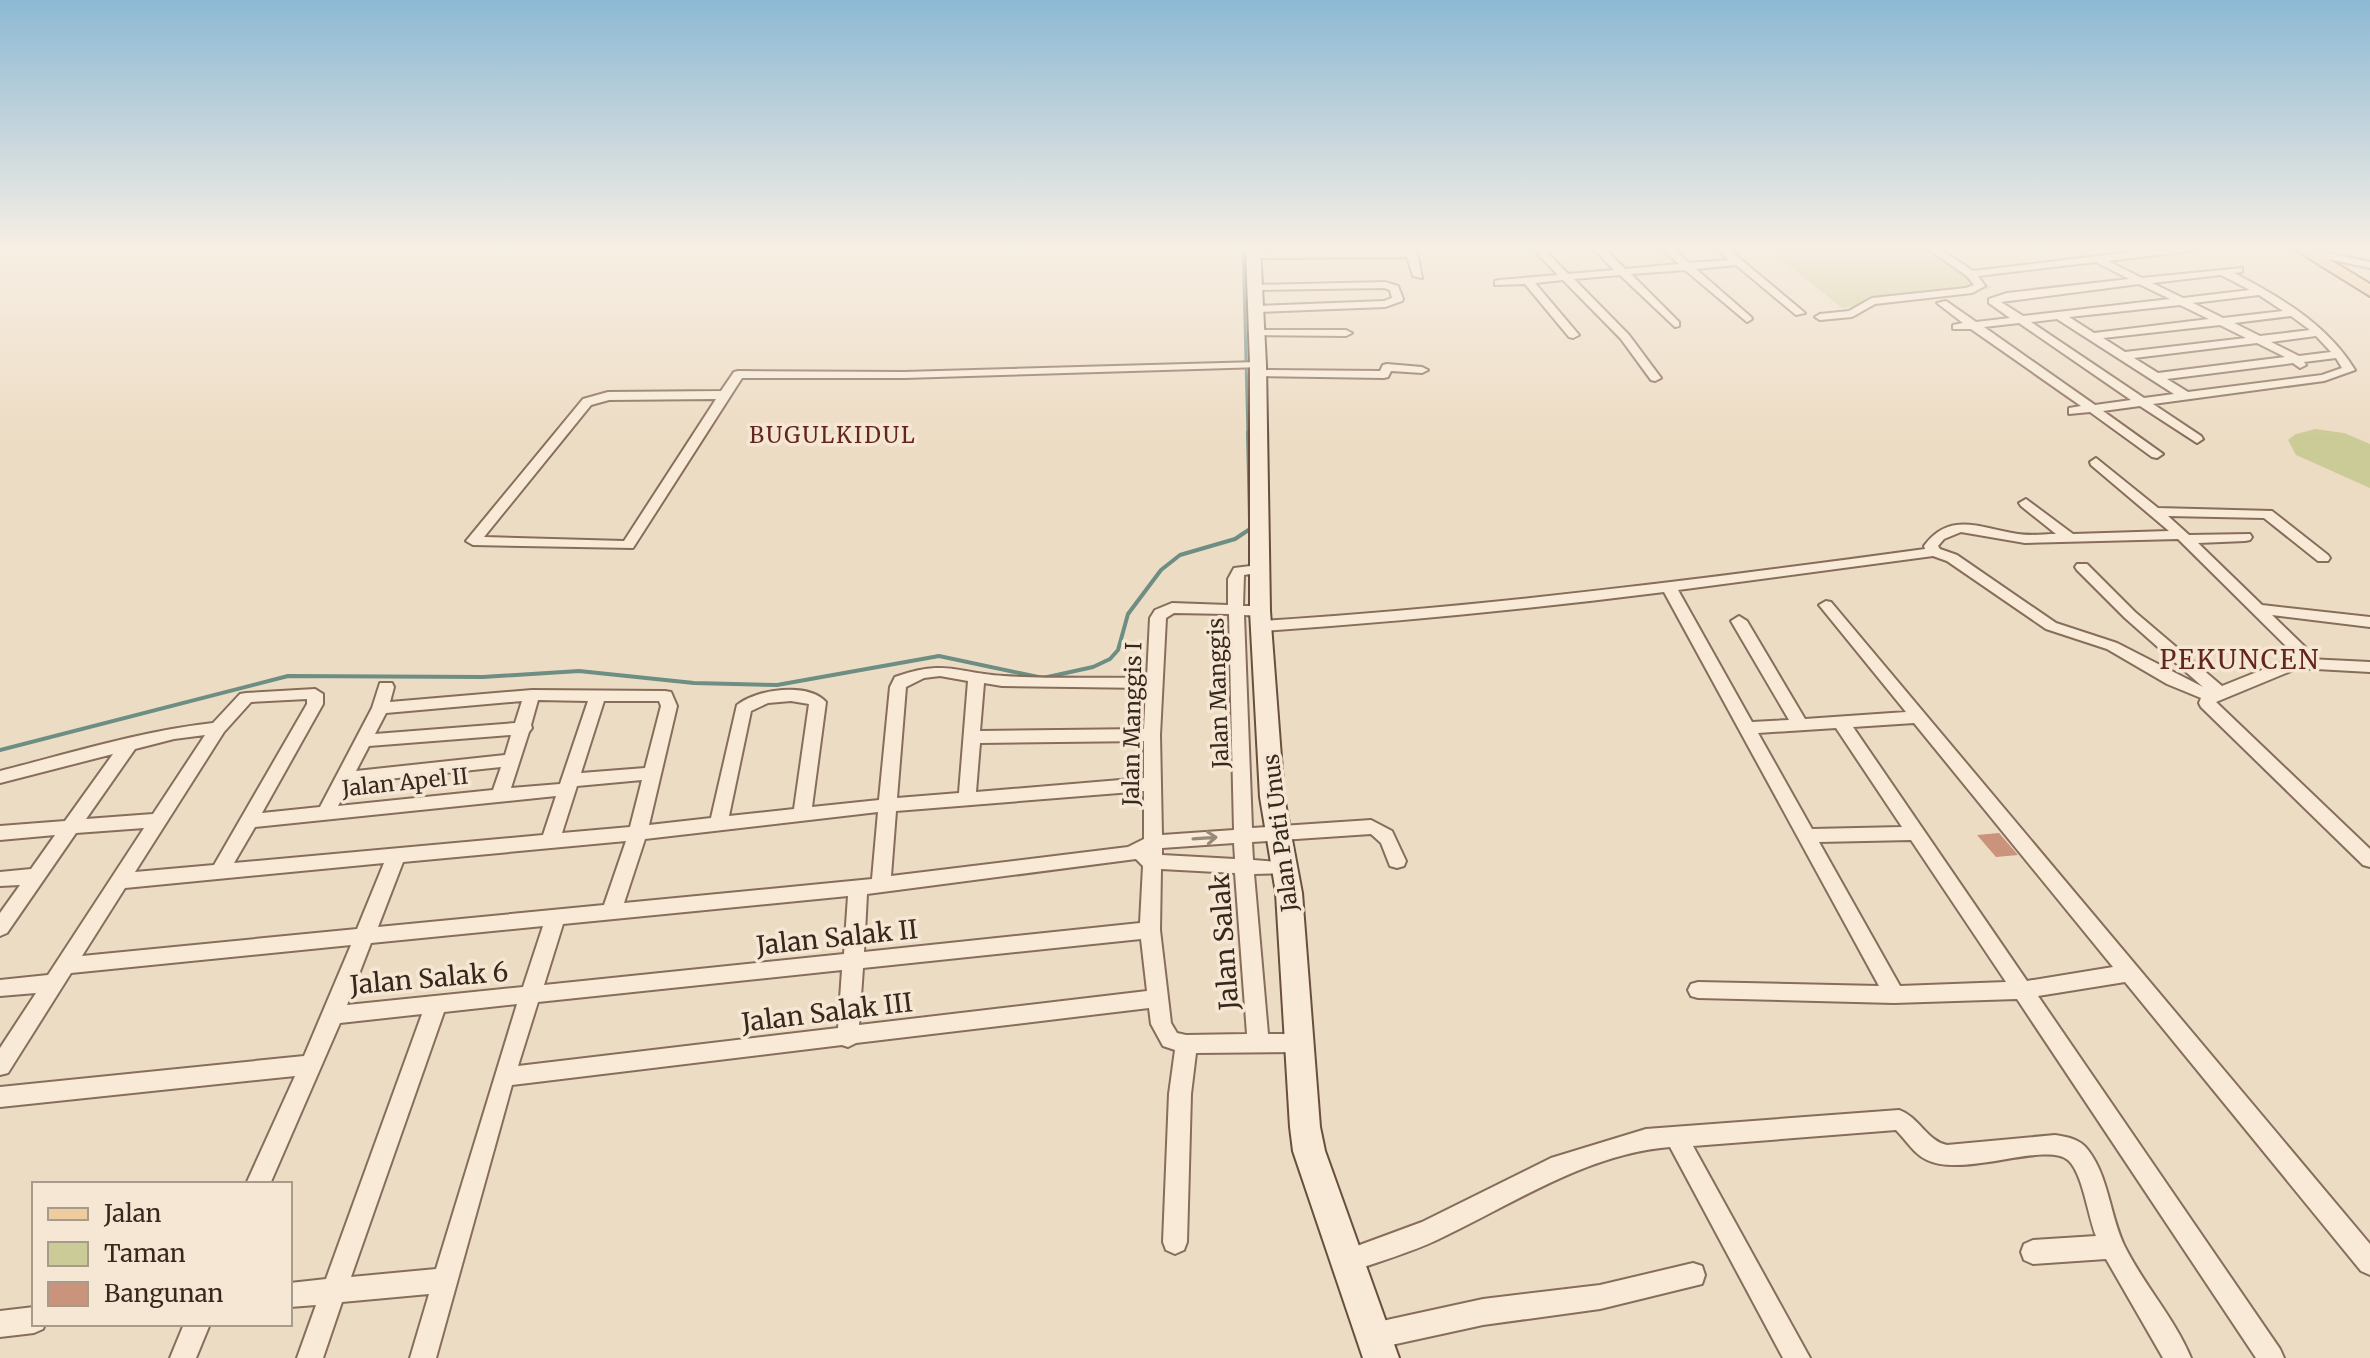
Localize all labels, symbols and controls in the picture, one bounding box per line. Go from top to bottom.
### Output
district label: BUGULKIDUL [749,421,917,449]
street label: Jalan Manggis [1201,617,1235,770]
street label: Jalan Manggis I [1117,642,1147,807]
district label: PEKUNCEN [2160,643,2320,676]
street label: Jalan Pati Unus [1256,752,1304,915]
street label: Jalan Apel II [339,761,470,803]
one-way arrow [1191,830,1218,845]
street label: Jalan Salak [1203,872,1245,1012]
street label: Jalan Salak II [754,912,919,962]
street label: Jalan Salak 6 [348,955,509,1001]
street label: Jalan Salak III [739,985,914,1039]
legend [32,1182,292,1326]
text: Jalan [103,1198,162,1229]
text: Taman [104,1238,186,1269]
text: Bangunan [104,1278,224,1309]

